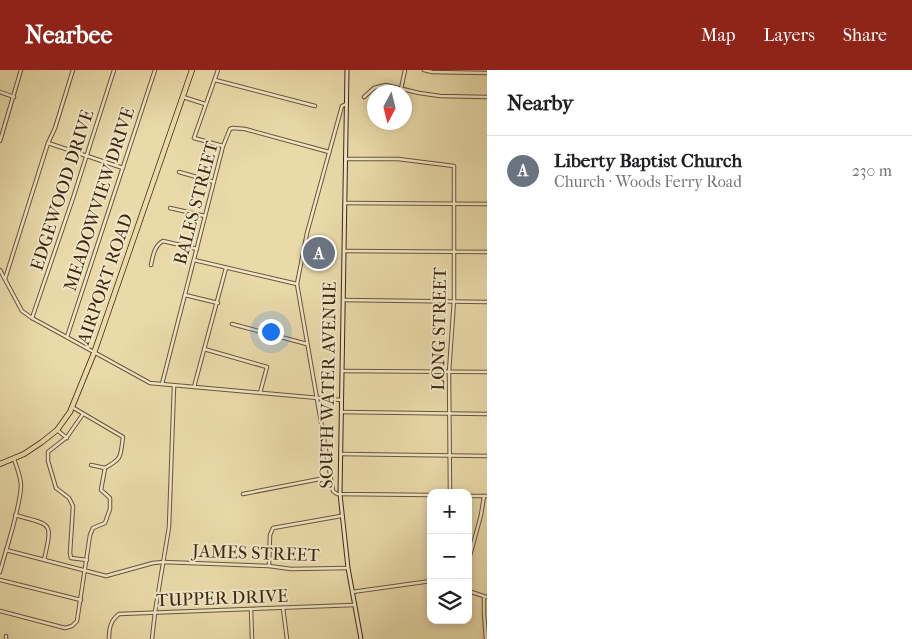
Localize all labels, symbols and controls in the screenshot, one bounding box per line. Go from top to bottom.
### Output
text: Nearbee [25,21,112,49]
text: Map [701,25,735,46]
text: Layers [763,25,815,46]
text: Share [843,25,887,46]
north arrow [367,85,412,130]
text: Nearby [507,91,573,115]
street label: MEADOWVIEW DRIVE [60,105,139,294]
street label: EDGEWOOD DRIVE [27,107,98,273]
street label: BALES STREET [170,138,223,267]
text: Liberty Baptist Church [554,150,742,172]
text: A [518,161,528,180]
text: 230 m [852,161,892,180]
text: Church · Woods Ferry Road [554,172,742,191]
street label: AIRPORT ROAD [73,211,138,348]
pin: A [303,234,335,272]
street label: LONG STREET [428,266,451,391]
street label: SOUTH WATER AVENUE [316,281,341,489]
your location [258,319,284,345]
map controls [427,489,472,624]
button: + [427,489,472,534]
button: − [427,534,472,579]
street label: JAMES STREET [190,541,321,566]
button: layers [427,579,472,624]
street label: TUPPER DRIVE [156,586,288,611]

